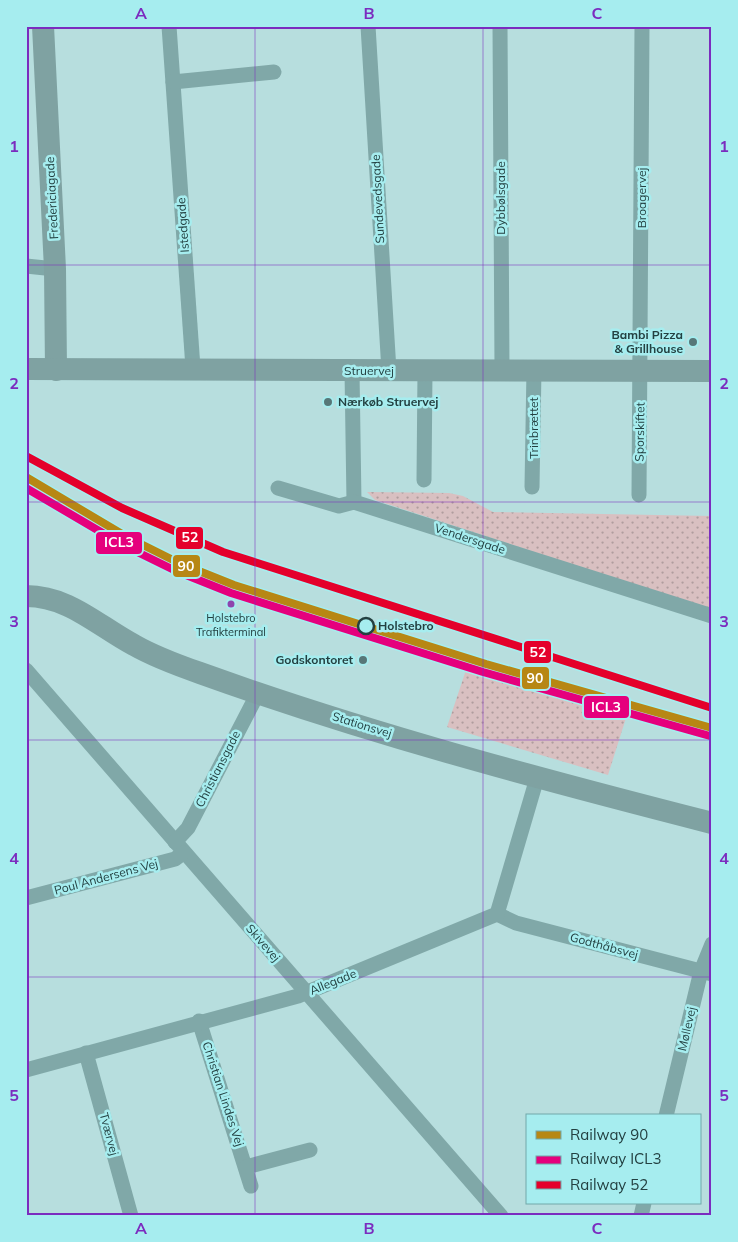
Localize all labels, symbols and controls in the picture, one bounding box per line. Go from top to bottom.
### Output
text: A [135,3,147,23]
text: B [363,3,375,23]
text: C [592,3,603,23]
text: 1 [9,136,19,156]
text: 1 [719,136,729,156]
street label: Sundevedsgade [368,154,387,244]
street label: Fredericiagade [42,156,61,240]
street label: Dybbølsgade [493,161,508,235]
street label: Broagervej [634,168,649,228]
street label: Istedgade [173,197,192,253]
place label: Bambi Pizza & Grillhouse [612,327,683,356]
marker: Bambi Pizza & Grillhouse [687,336,699,348]
street label: Struervej [344,363,394,378]
text: 2 [9,373,19,393]
text: 2 [719,373,729,393]
place label: Nærkøb Struervej [338,394,438,409]
marker: Nærkøb Struervej [322,396,334,408]
street label: Trinbrættet [526,397,541,459]
street label: Sporskiftet [631,402,648,462]
street label: Vendersgade [433,520,507,557]
line badge: 52 [175,526,204,550]
text: 52 [182,528,198,546]
line badge: ICL3 [95,531,143,555]
text: ICL3 [104,533,134,551]
line badge: 90 [172,554,201,578]
text: 90 [178,557,194,575]
marker: Holstebro Trafikterminal [226,599,236,609]
text: 3 [9,611,19,631]
place label: Holstebro Trafikterminal [196,611,266,639]
text: 3 [719,611,729,631]
marker: Holstebro [357,617,375,635]
place label: Holstebro [378,618,434,633]
line badge: 52 [523,640,552,664]
text: 52 [530,643,546,661]
place label: Godskontoret [275,652,353,667]
marker: Godskontoret [357,654,369,666]
line badge: 90 [521,666,550,690]
text: 90 [527,669,543,687]
line badge: ICL3 [583,695,630,719]
text: ICL3 [591,698,621,716]
street label: Stationsvej [331,708,394,741]
street label: Christiansgade [192,728,243,809]
text: 4 [9,848,19,868]
text: 4 [719,848,729,868]
street label: Poul Andersens Vej [52,855,160,898]
street label: Skivevej [243,921,284,965]
street label: Godthåbsvej [568,929,640,962]
street label: Allegade [307,965,358,998]
street label: Møllevej [674,1005,699,1052]
street label: Christian Lindes Vej [199,1040,248,1148]
text: 5 [9,1085,19,1105]
text: 5 [719,1085,729,1105]
street label: Tværvej [97,1111,122,1157]
legend [526,1114,700,1204]
text: Railway 90 [570,1125,648,1144]
text: Railway ICL3 [570,1149,662,1168]
text: Railway 52 [570,1175,648,1194]
text: A [135,1218,147,1238]
text: B [363,1218,375,1238]
text: C [592,1218,603,1238]

